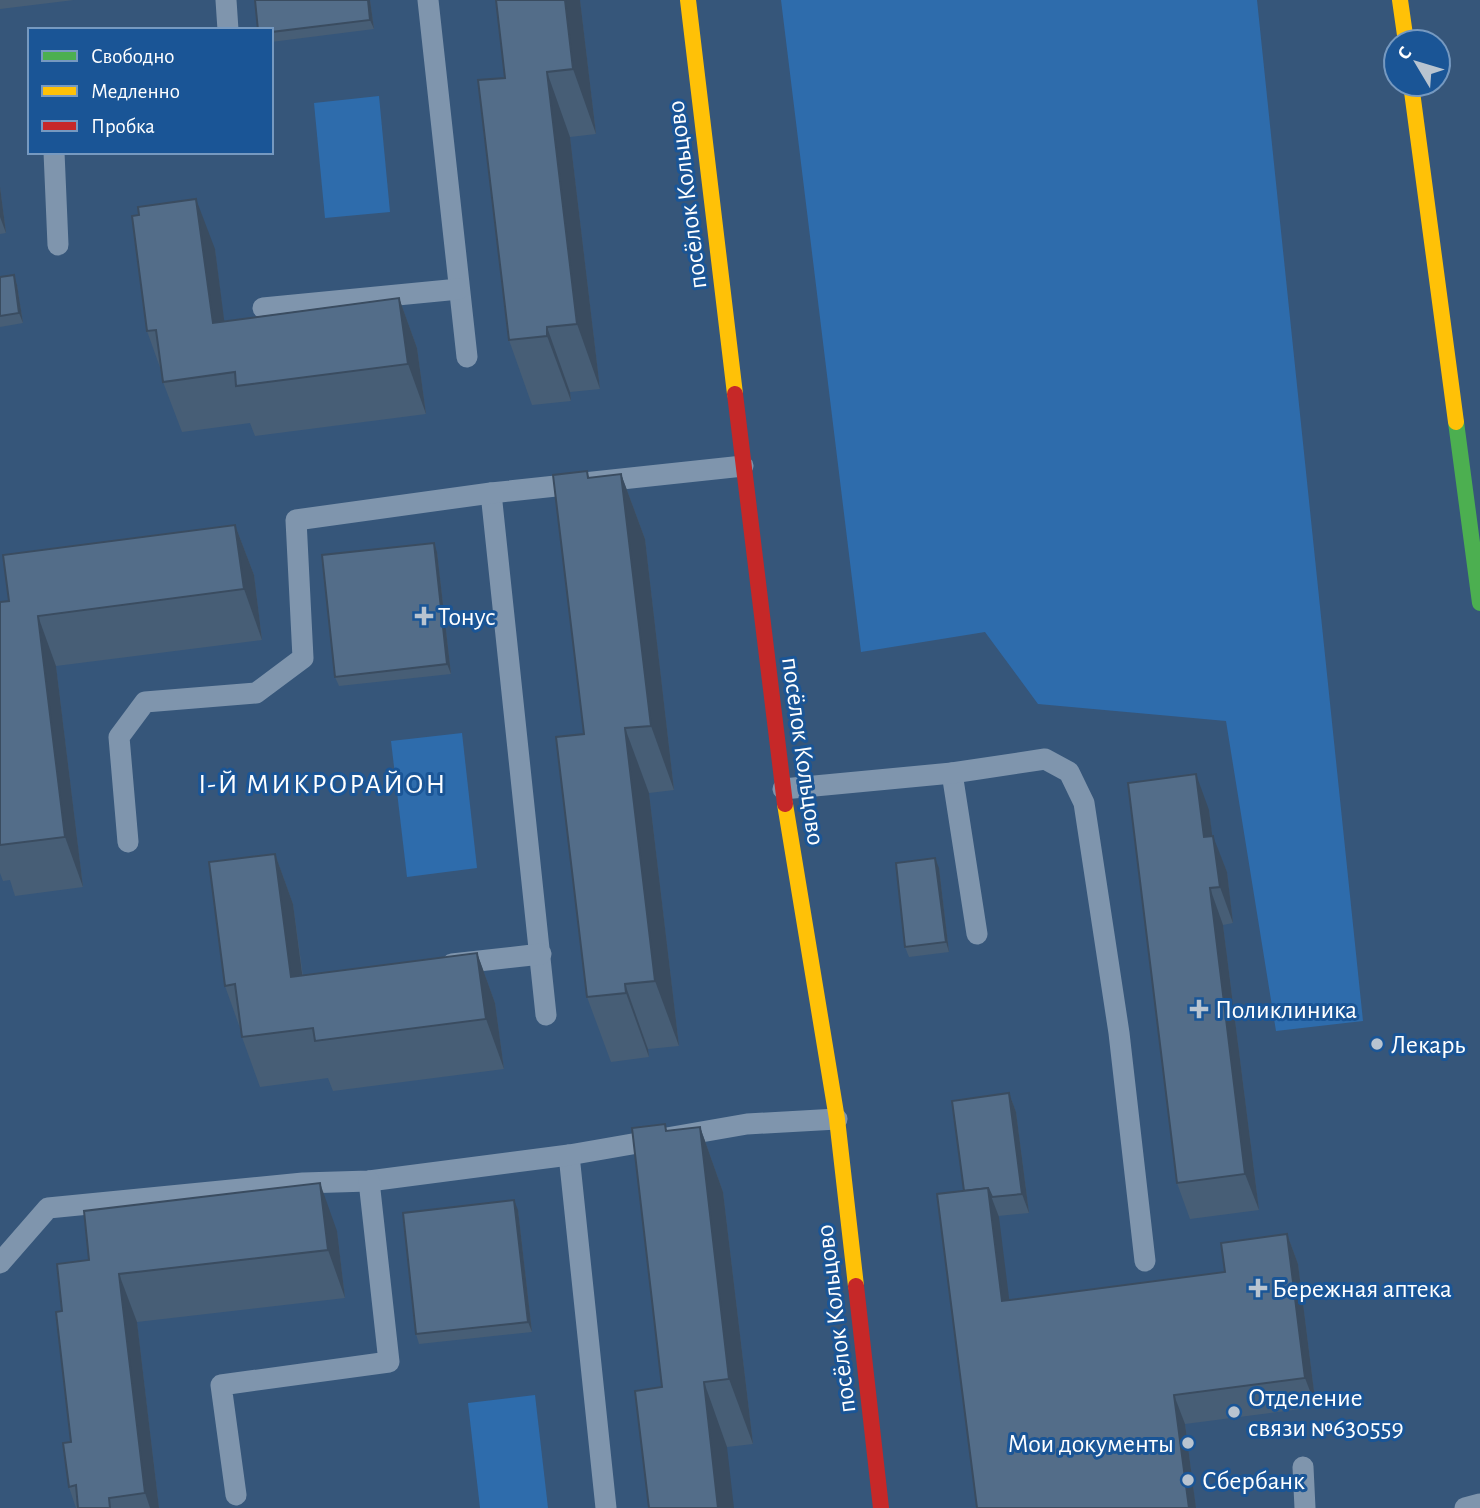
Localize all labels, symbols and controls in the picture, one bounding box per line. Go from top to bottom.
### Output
legend [28,28,273,154]
north arrow [1382,28,1452,98]
text: С [1394,43,1416,63]
text: Свободно [91,46,175,67]
text: Медленно [91,81,180,102]
street label: посёлок Кольцово [663,99,711,291]
text: Пробка [91,116,155,137]
place label: Тонус [438,604,496,630]
marker: Тонус [416,608,432,624]
street label: посёлок Кольцово [777,655,829,847]
district label: I-Й МИКРОРАЙОН [199,770,447,799]
place label: Поликлиника [1215,997,1357,1023]
marker: Поликлиника [1189,999,1209,1019]
place label: Лекарь [1391,1032,1465,1058]
marker: Лекарь [1369,1036,1385,1052]
street label: посёлок Кольцово [812,1223,860,1415]
place label: Бережная аптека [1272,1276,1452,1302]
marker: Бережная аптека [1250,1280,1266,1296]
place label: Отделение связи №630559 [1248,1385,1404,1441]
marker: Отделение связи №630559 [1226,1404,1242,1420]
place label: Мои документы [1007,1431,1174,1457]
marker: Мои документы [1180,1435,1196,1451]
place label: Сбербанк [1202,1468,1305,1494]
marker: Сбербанк [1180,1472,1196,1488]

